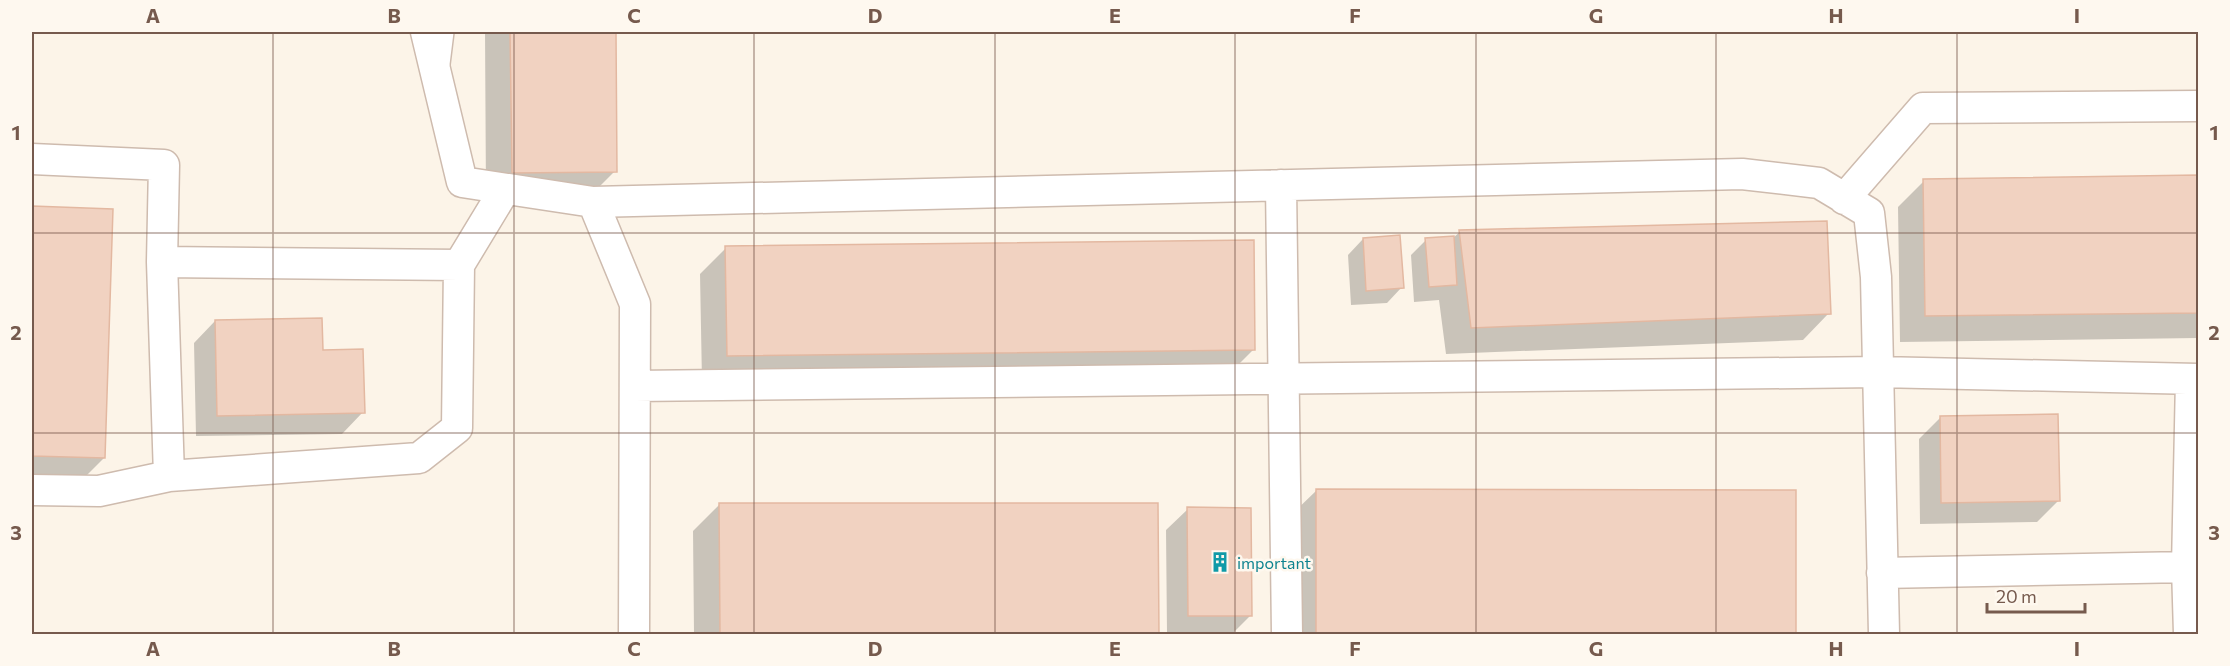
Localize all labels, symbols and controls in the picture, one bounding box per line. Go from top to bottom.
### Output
text: A [146,3,160,27]
text: B [387,3,401,27]
text: C [627,3,641,27]
text: D [868,3,882,27]
text: E [1109,3,1121,27]
text: F [1349,3,1361,27]
text: G [1589,3,1603,27]
text: H [1829,3,1844,27]
text: I [2074,3,2080,27]
text: 1 [11,120,21,144]
text: 1 [2209,120,2219,144]
text: 2 [10,320,22,344]
text: 2 [2208,320,2220,344]
text: 3 [10,520,22,544]
text: 3 [2208,520,2220,544]
building icon: important [1208,550,1232,574]
place label: important [1237,553,1312,572]
scale bar [1987,576,2084,614]
text: 20 m [1996,585,2037,607]
text: A [146,636,160,660]
text: B [387,636,401,660]
text: C [627,636,641,660]
text: D [868,636,882,660]
text: E [1109,636,1121,660]
text: F [1349,636,1361,660]
text: G [1589,636,1603,660]
text: H [1829,636,1844,660]
text: I [2074,636,2080,660]

